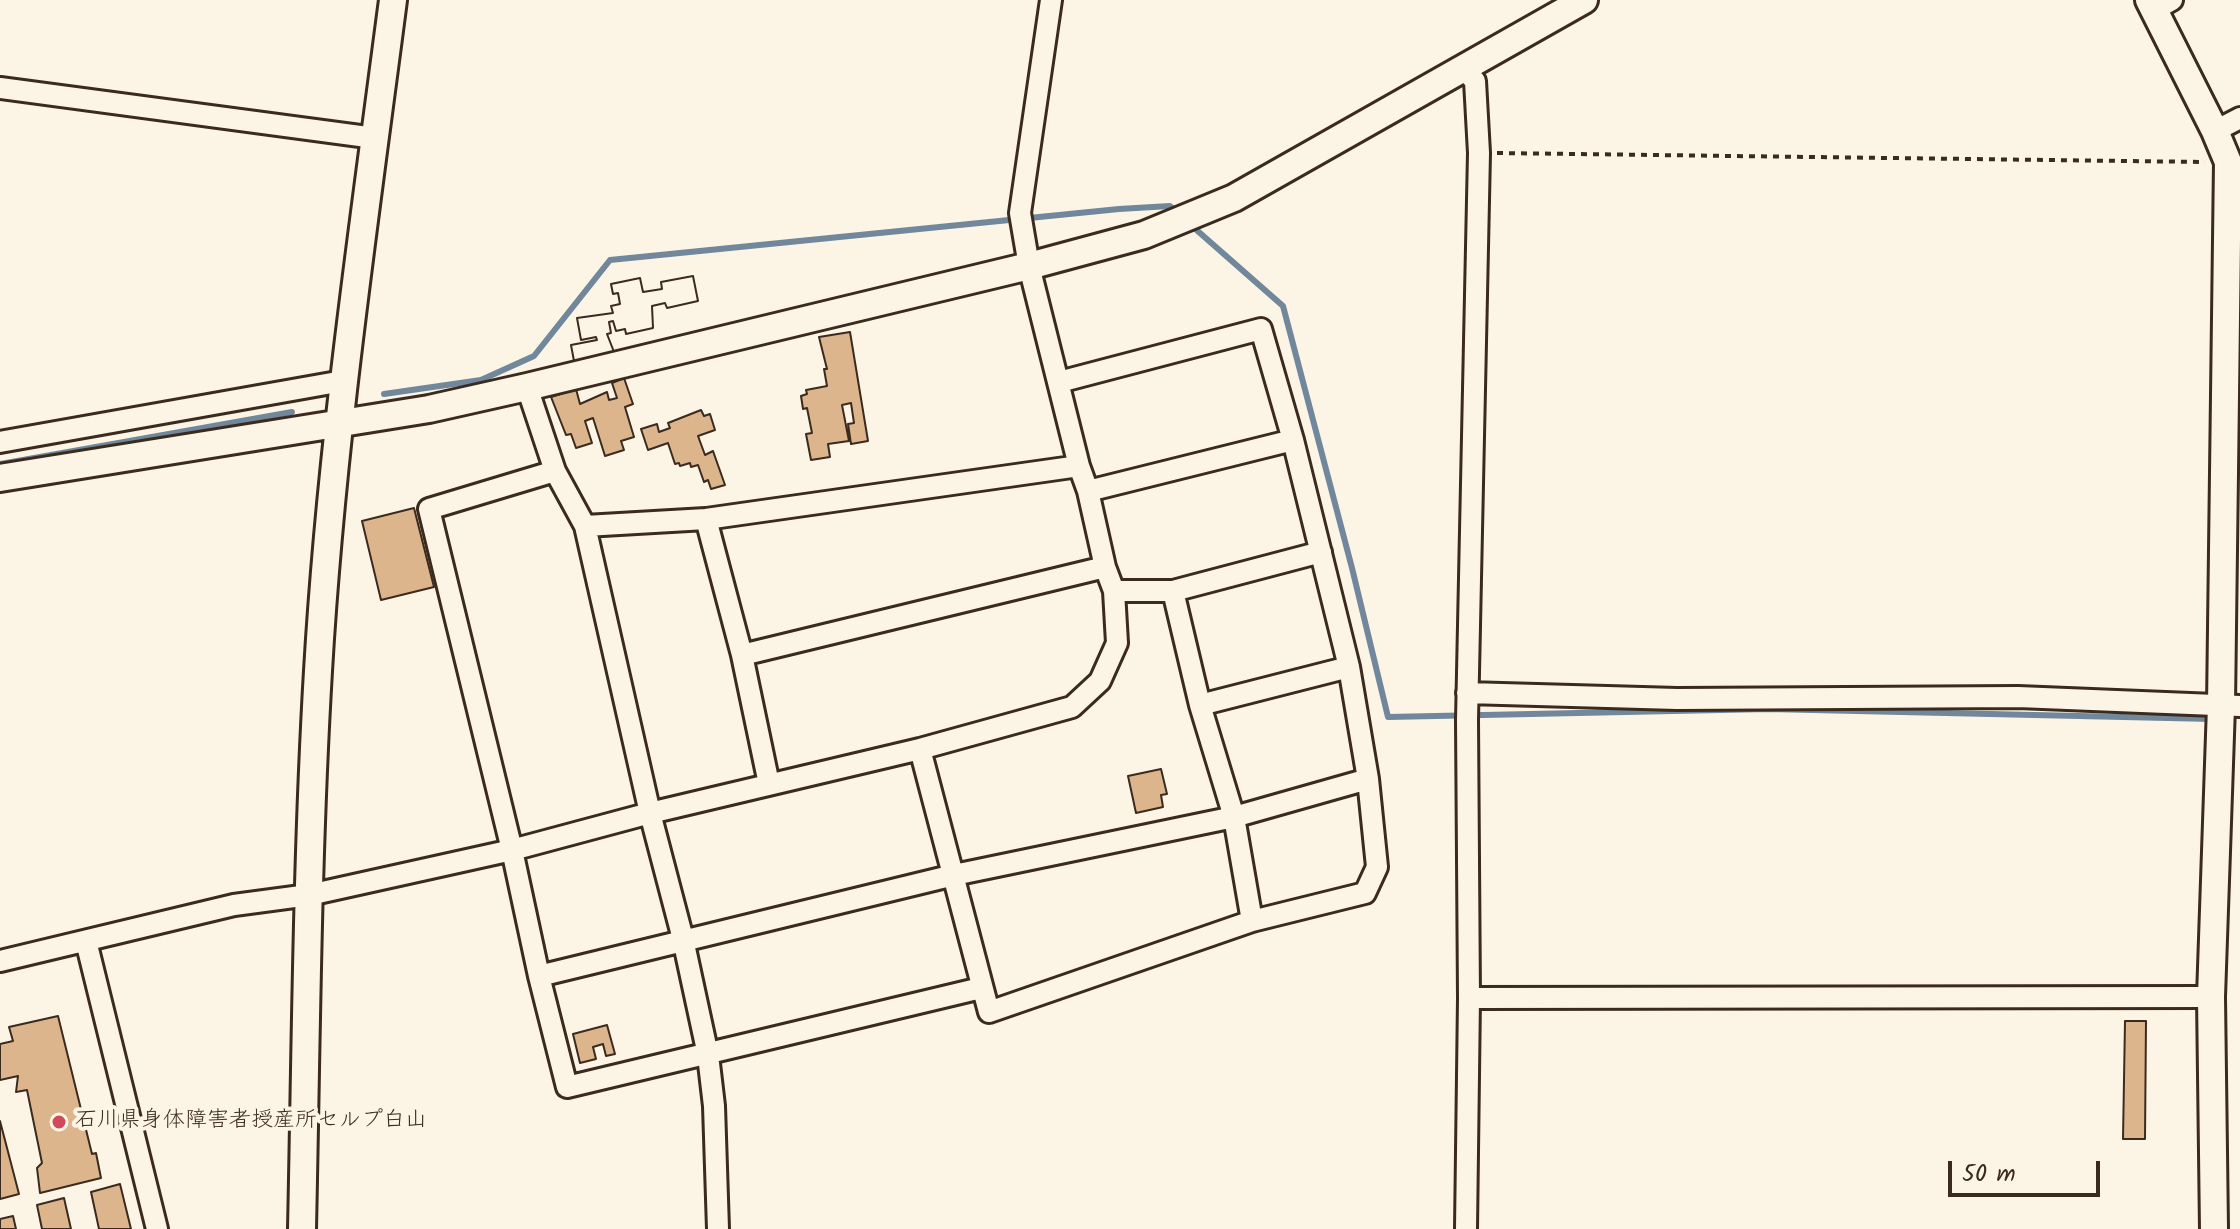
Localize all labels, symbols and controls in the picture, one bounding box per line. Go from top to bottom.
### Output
place label: 石川県身体障害者授産所セルプ白山 [75,1109,427,1135]
marker: 石川県身体障害者授産所セルプ白山 [50,1113,68,1131]
scale bar [1952,1145,2104,1195]
text: 50 m [1962,1155,2016,1194]

